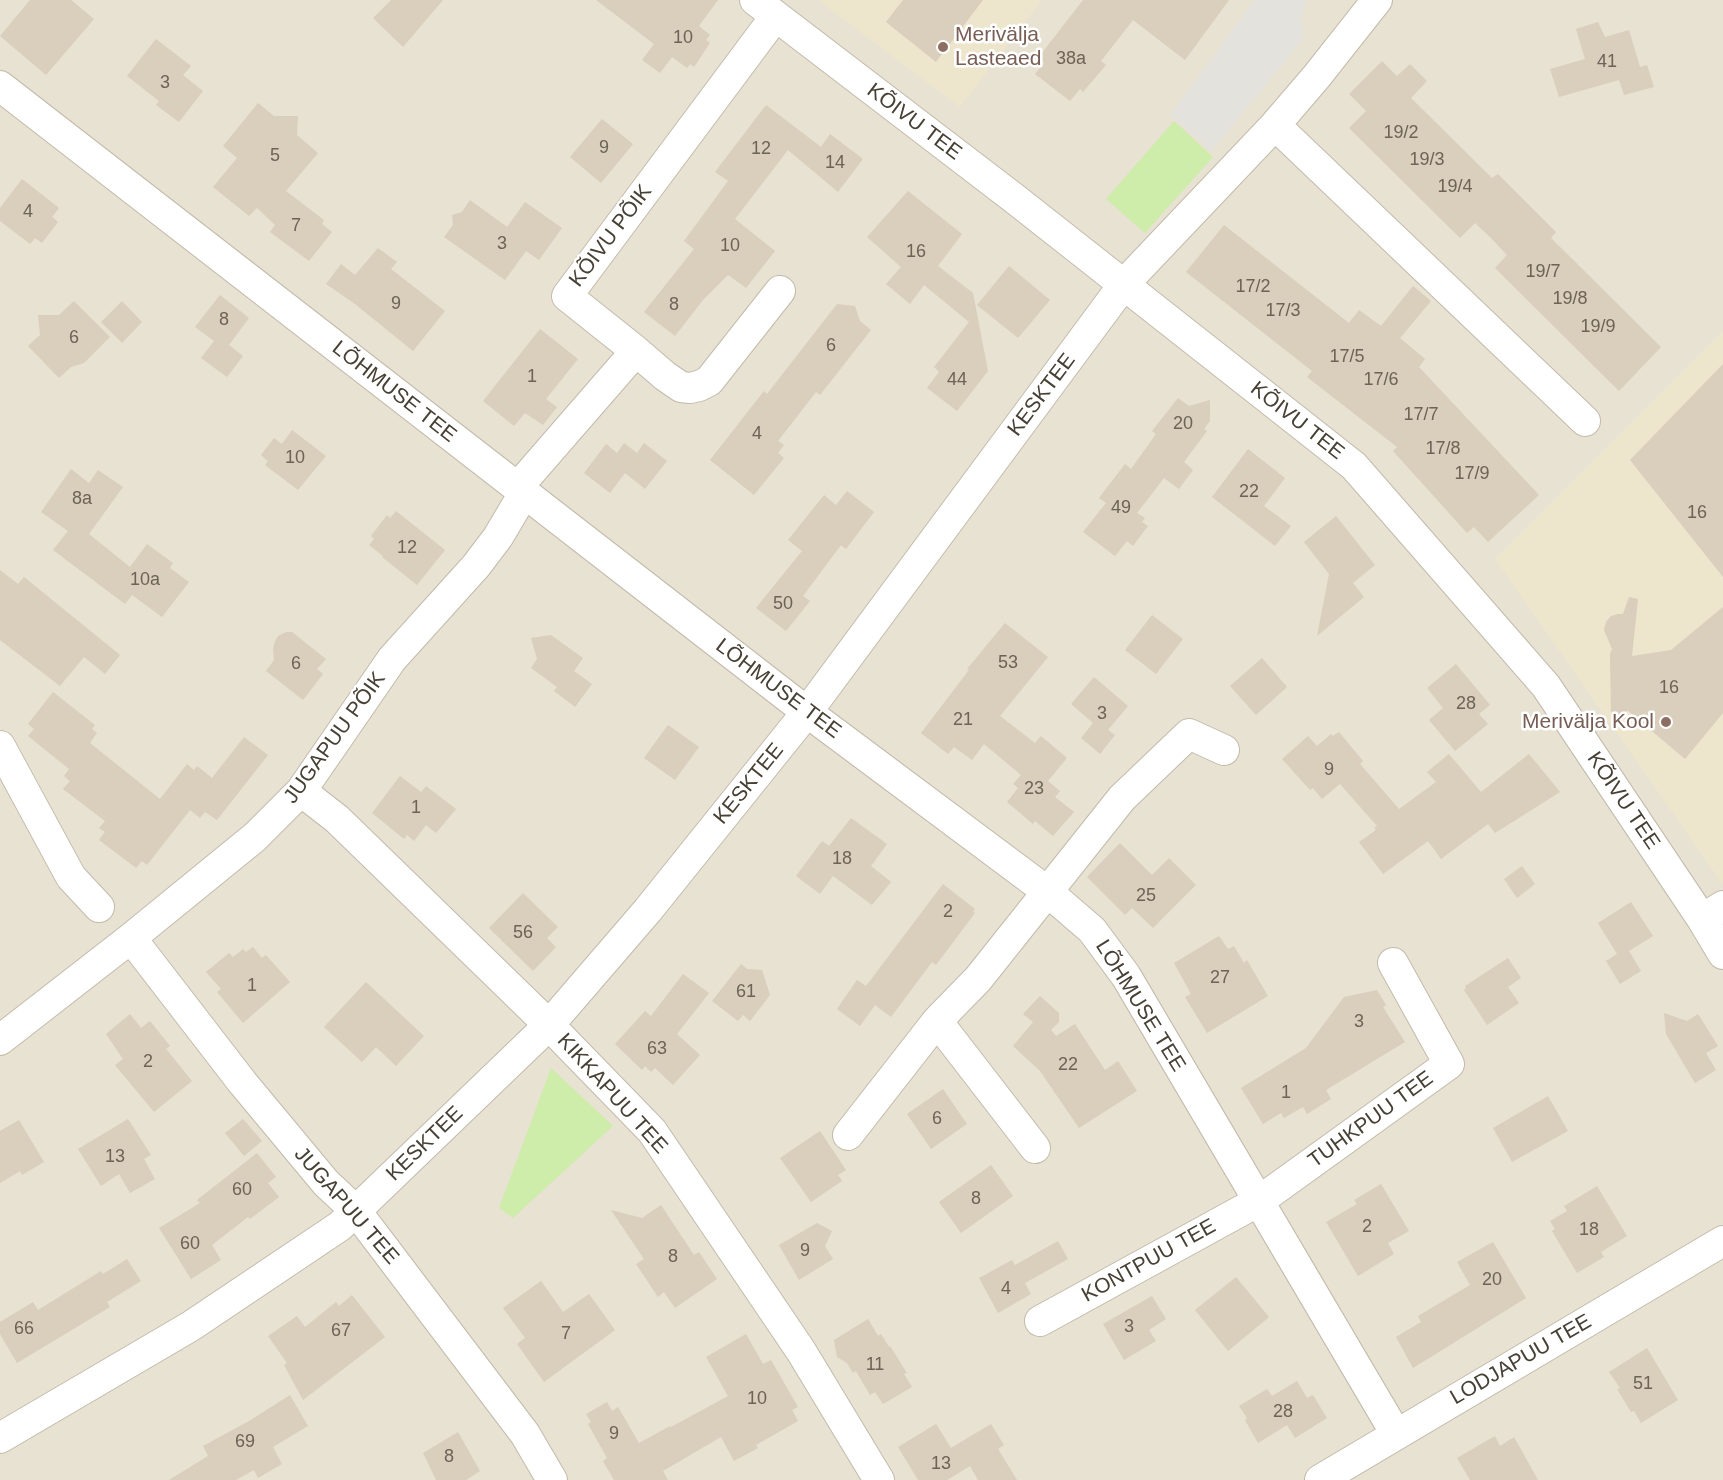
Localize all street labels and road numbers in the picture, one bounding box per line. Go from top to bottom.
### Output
street label: KÕIVU TEE [862,78,966,166]
street label: KÕIVU PÕIK [564,180,658,292]
street label: LÕHMUSE TEE [327,336,461,448]
street label: KESKTEE [1003,349,1081,441]
street label: KÕIVU TEE [1245,377,1349,465]
street label: LÕHMUSE TEE [710,634,846,744]
street label: JUGAPUU PÕIK [279,667,391,809]
street label: KESKTEE [709,738,789,830]
street label: KÕIVU TEE [1581,748,1665,854]
street label: LÕHMUSE TEE [1089,935,1191,1077]
street label: KIKKAPUU TEE [551,1029,673,1159]
street label: TUHKPUU TEE [1304,1066,1438,1174]
street label: KESKTEE [381,1101,469,1187]
street label: JUGAPUU TEE [288,1142,404,1270]
street label: KONTPUU TEE [1078,1214,1220,1308]
street label: LODJAPUU TEE [1446,1309,1596,1411]

